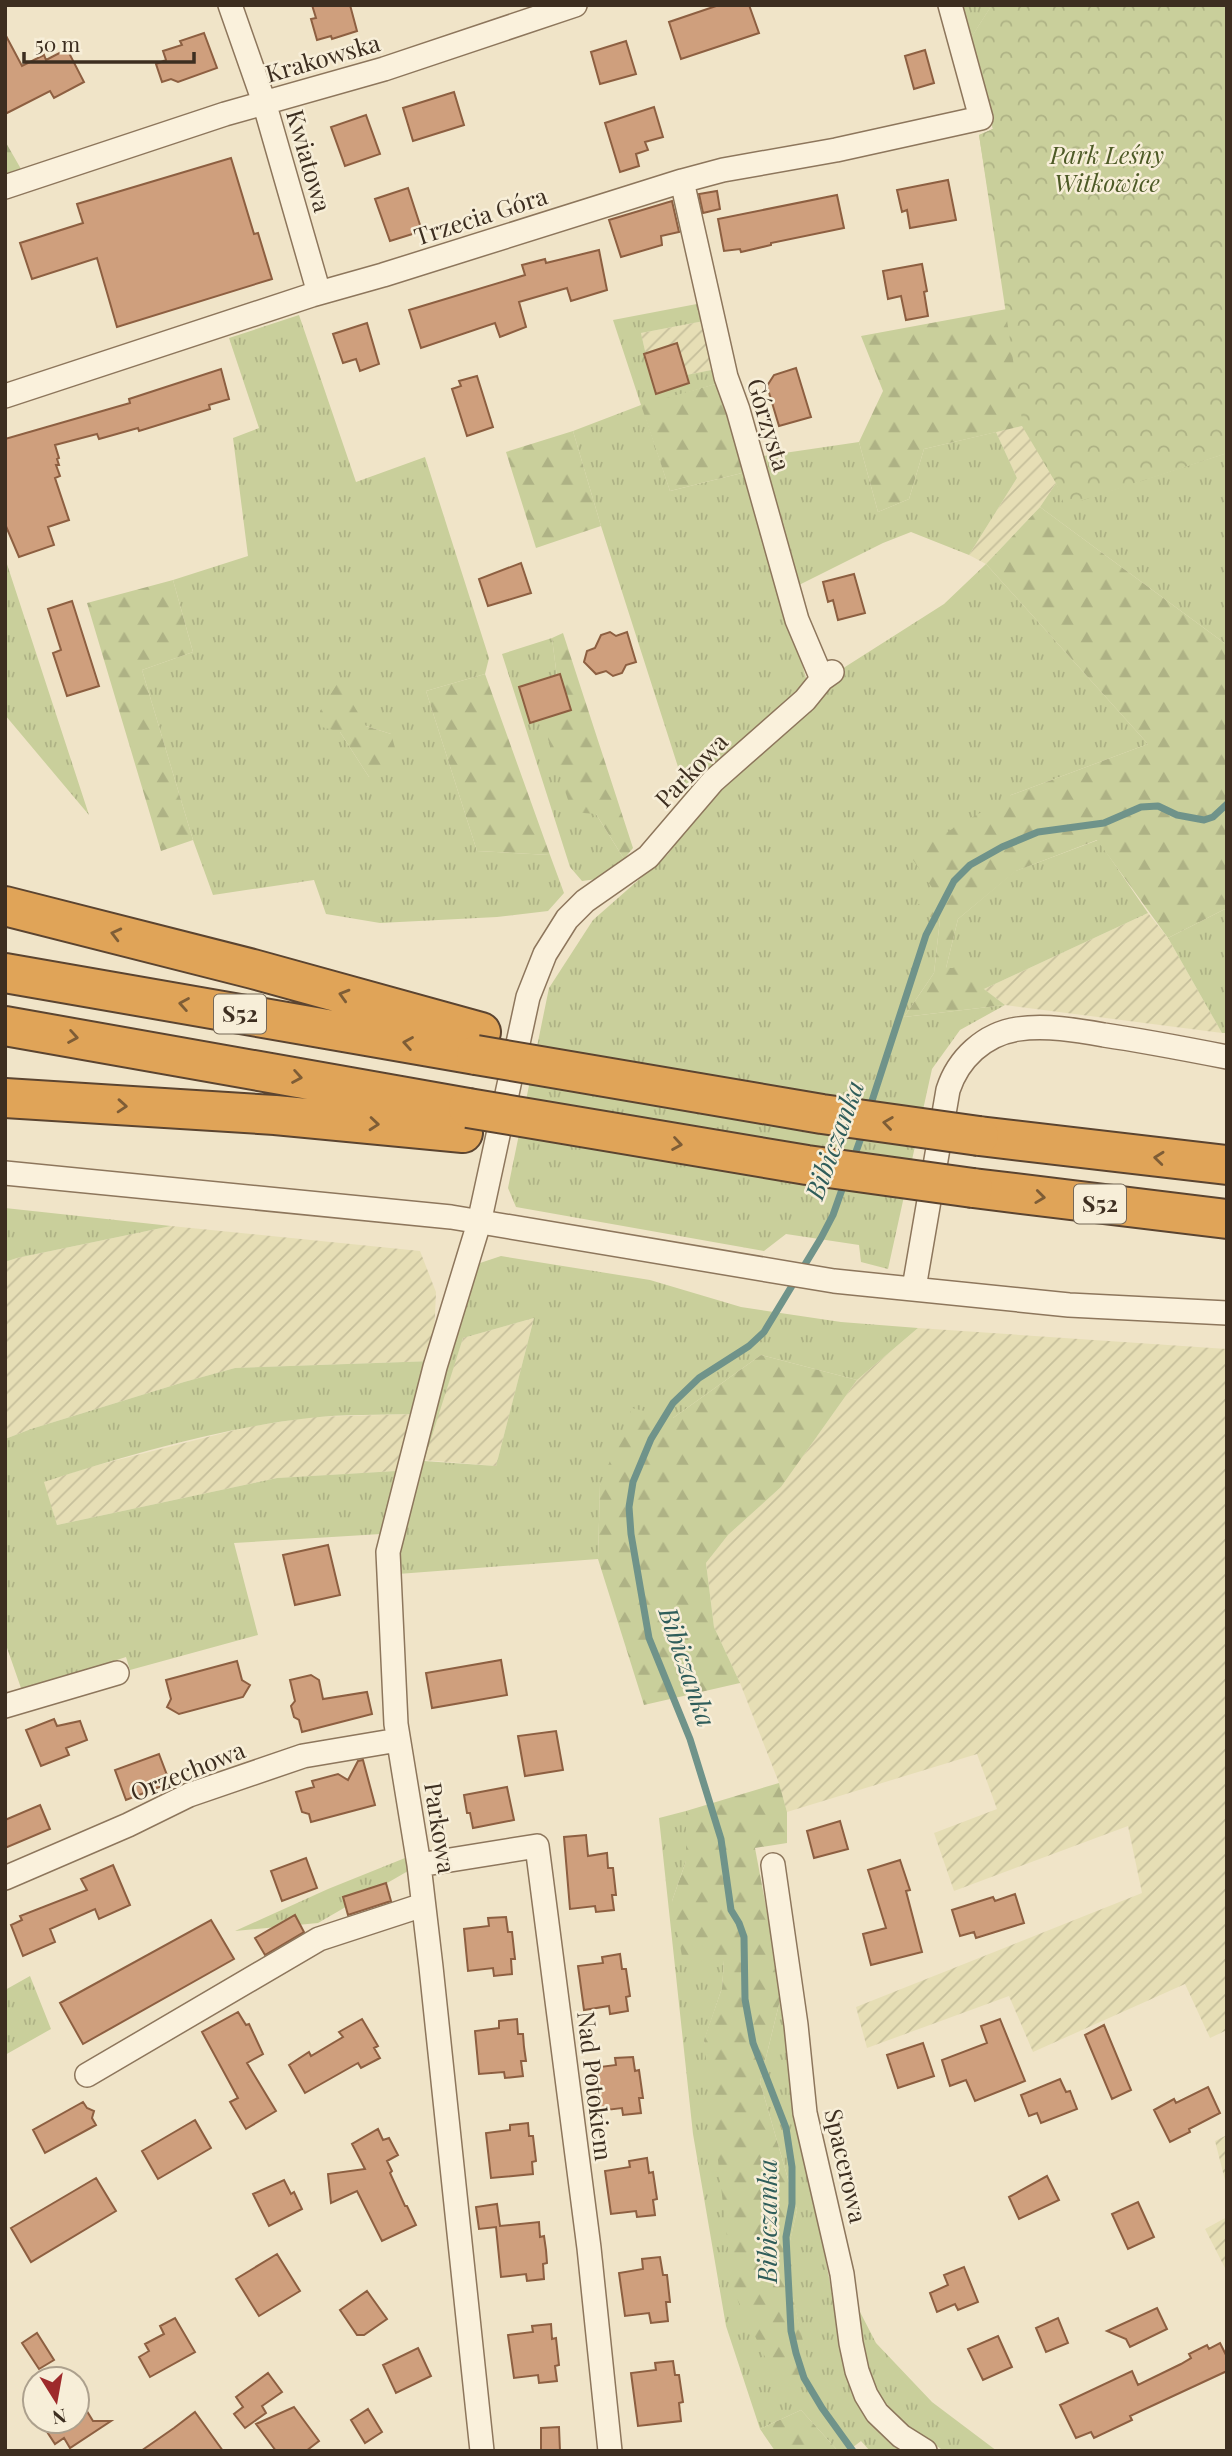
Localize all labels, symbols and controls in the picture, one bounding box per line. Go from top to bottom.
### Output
scale bar [24,21,194,65]
street label: Krakowska [261,25,384,89]
text: 50 m [35,29,81,57]
street label: Kwiatowa [280,106,340,215]
park label: Park Leśny Witkowice [1049,138,1164,198]
street label: Trzecia Góra [410,179,551,252]
street label: Górzysta [741,374,799,475]
street label: Parkowa [647,725,734,814]
one-way arrow [110,928,122,942]
one-way arrow [338,989,350,1003]
road number: S52 [214,995,266,1034]
one-way arrow [178,997,190,1012]
one-way arrow [66,1029,78,1044]
one-way arrow [402,1037,414,1052]
one-way arrow [291,1069,302,1084]
water label: Bibiczanka [796,1075,871,1205]
one-way arrow [117,1098,128,1113]
one-way arrow [882,1116,893,1131]
one-way arrow [368,1117,379,1132]
one-way arrow [671,1136,683,1151]
one-way arrow [1153,1151,1165,1166]
road number: S52 [1074,1184,1126,1224]
one-way arrow [1034,1189,1046,1204]
water label: Bibiczanka [651,1601,725,1731]
street label: Orzechowa [125,1733,249,1808]
street label: Parkowa [418,1780,464,1876]
street label: Nad Potokiem [571,2009,621,2162]
street label: Spacerowa [818,2105,876,2226]
water label: Bibiczanka [749,2159,784,2284]
north arrow [21,2365,91,2435]
text: N [50,2404,69,2432]

